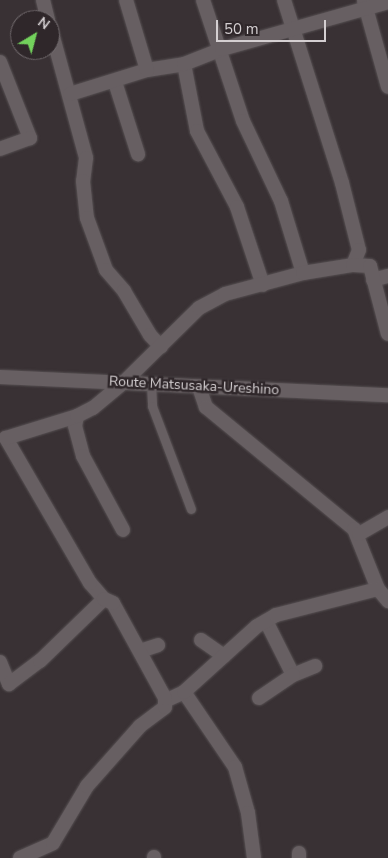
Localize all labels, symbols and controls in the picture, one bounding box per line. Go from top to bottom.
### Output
north arrow [10,10,60,60]
scale bar [218,10,328,42]
text: N [34,13,54,34]
text: 50 m [224,19,259,39]
street label: Route Matsusaka-Ureshino [109,373,279,399]

